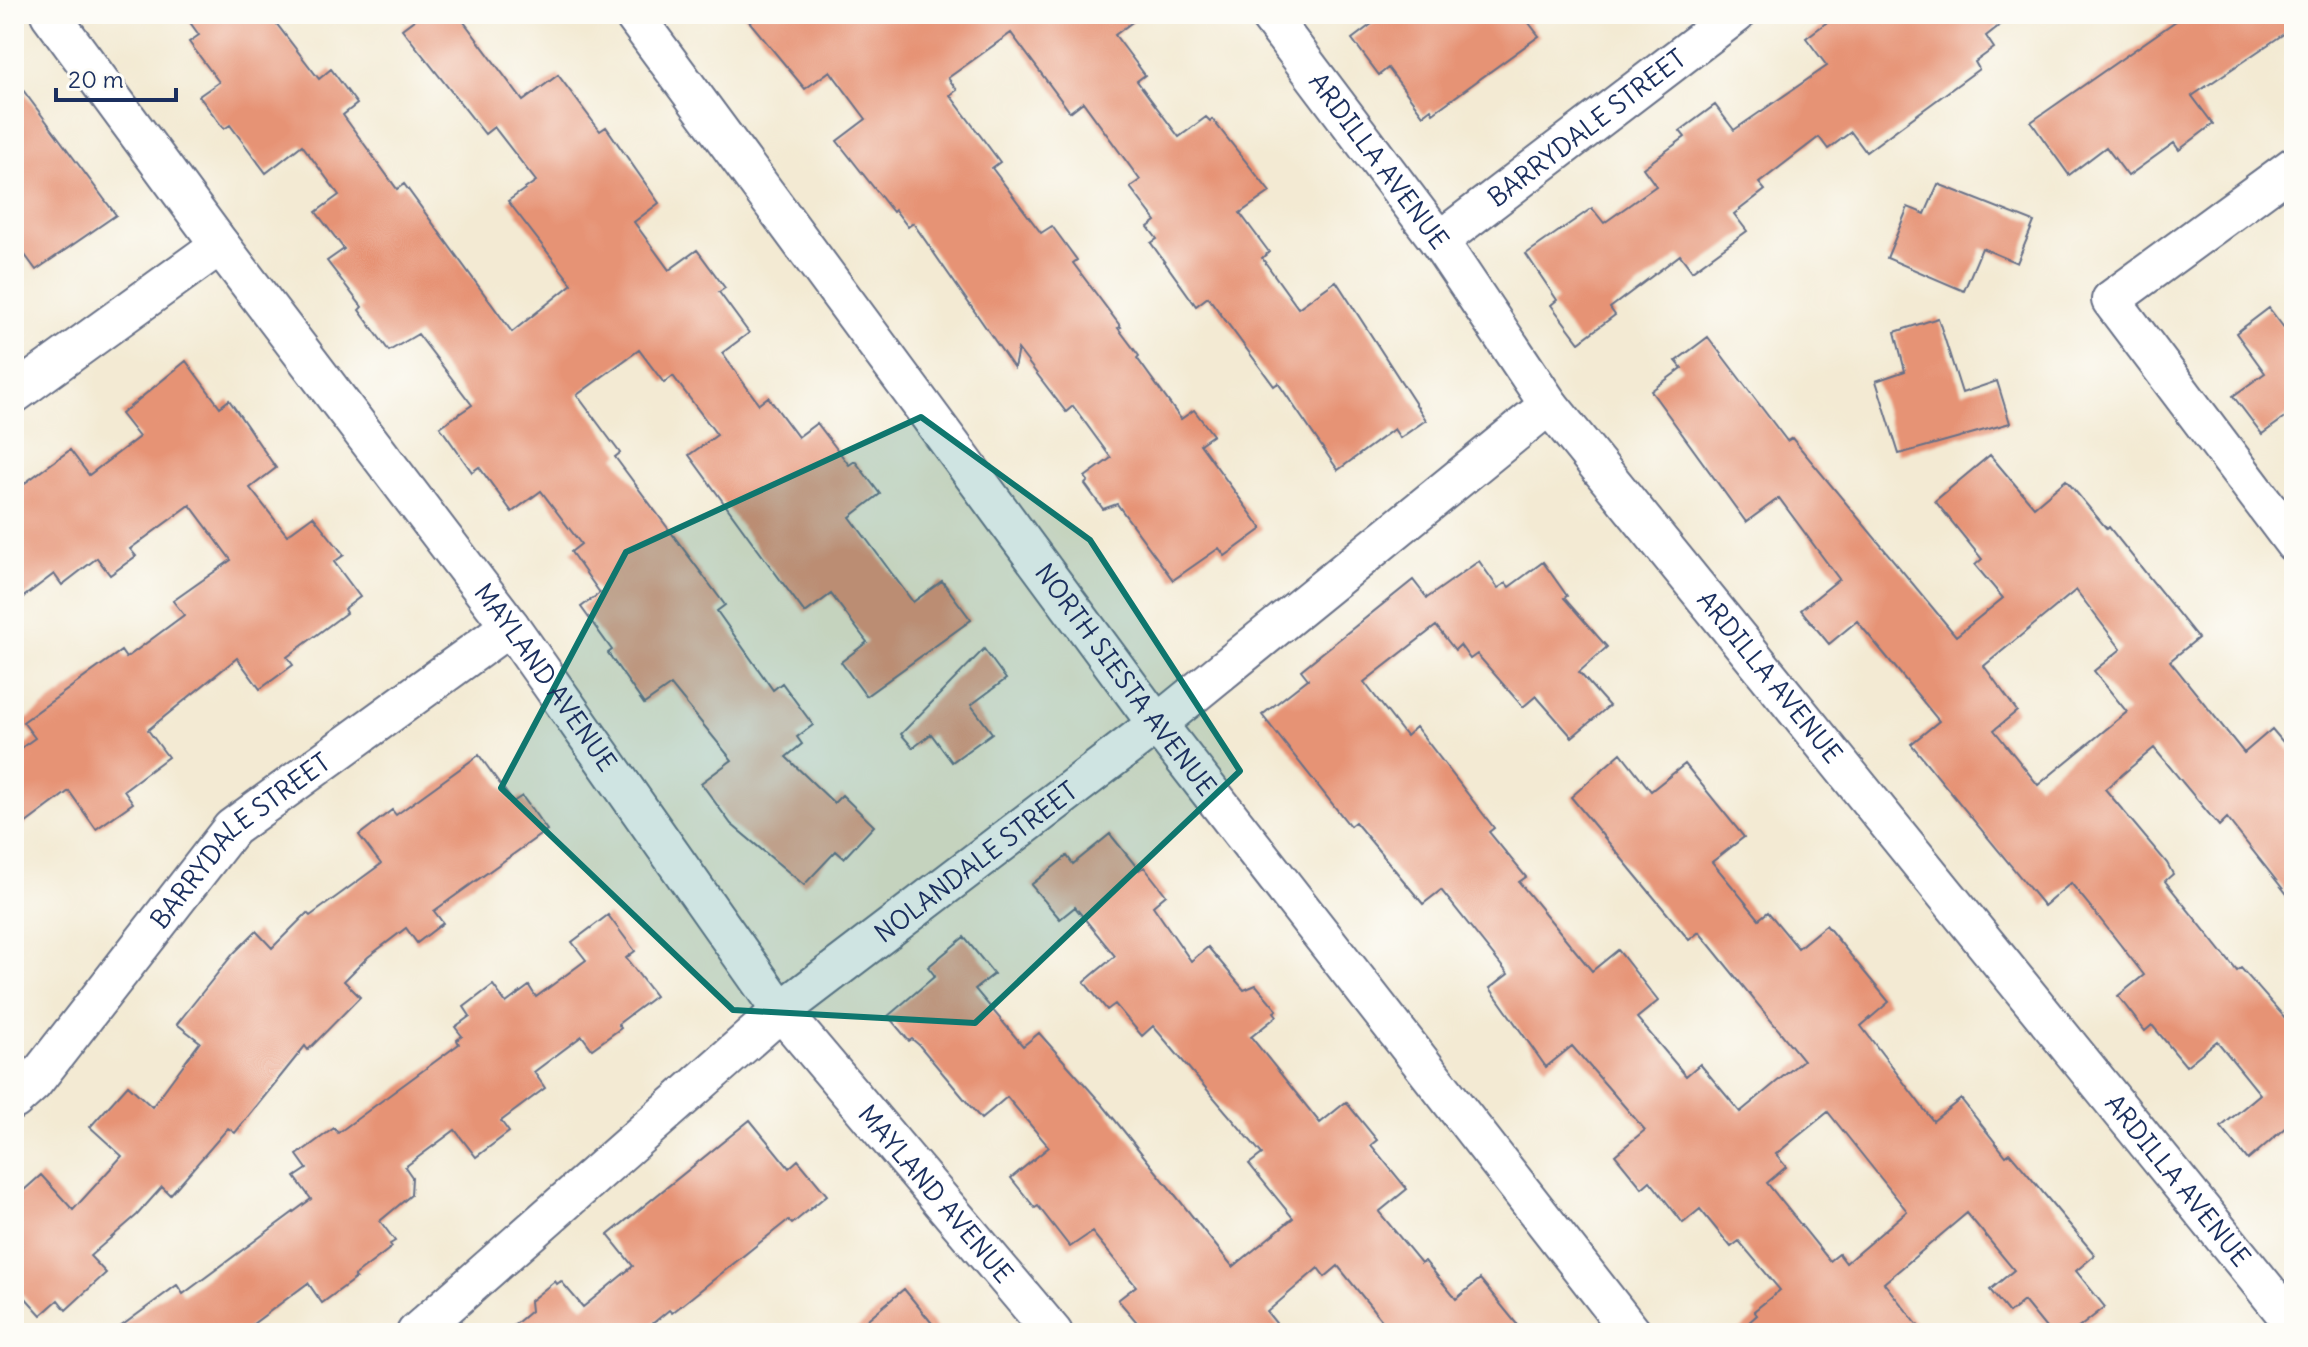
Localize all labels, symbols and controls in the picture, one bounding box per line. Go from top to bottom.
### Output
street label: BARRYDALE STREET [1481,42,1692,214]
scale bar [56,52,176,102]
text: 20 m [68,64,124,94]
street label: ARDILLA AVENUE [1302,66,1456,255]
street label: NORTH SIESTA AVENUE [1028,557,1224,802]
street label: MAYLAND AVENUE [467,577,624,777]
street label: ARDILLA AVENUE [1690,584,1850,770]
street label: BARRYDALE STREET [143,745,336,935]
street label: NOLANDALE STREET [868,774,1084,950]
street label: ARDILLA AVENUE [2098,1087,2258,1273]
street label: MAYLAND AVENUE [851,1098,1021,1290]

